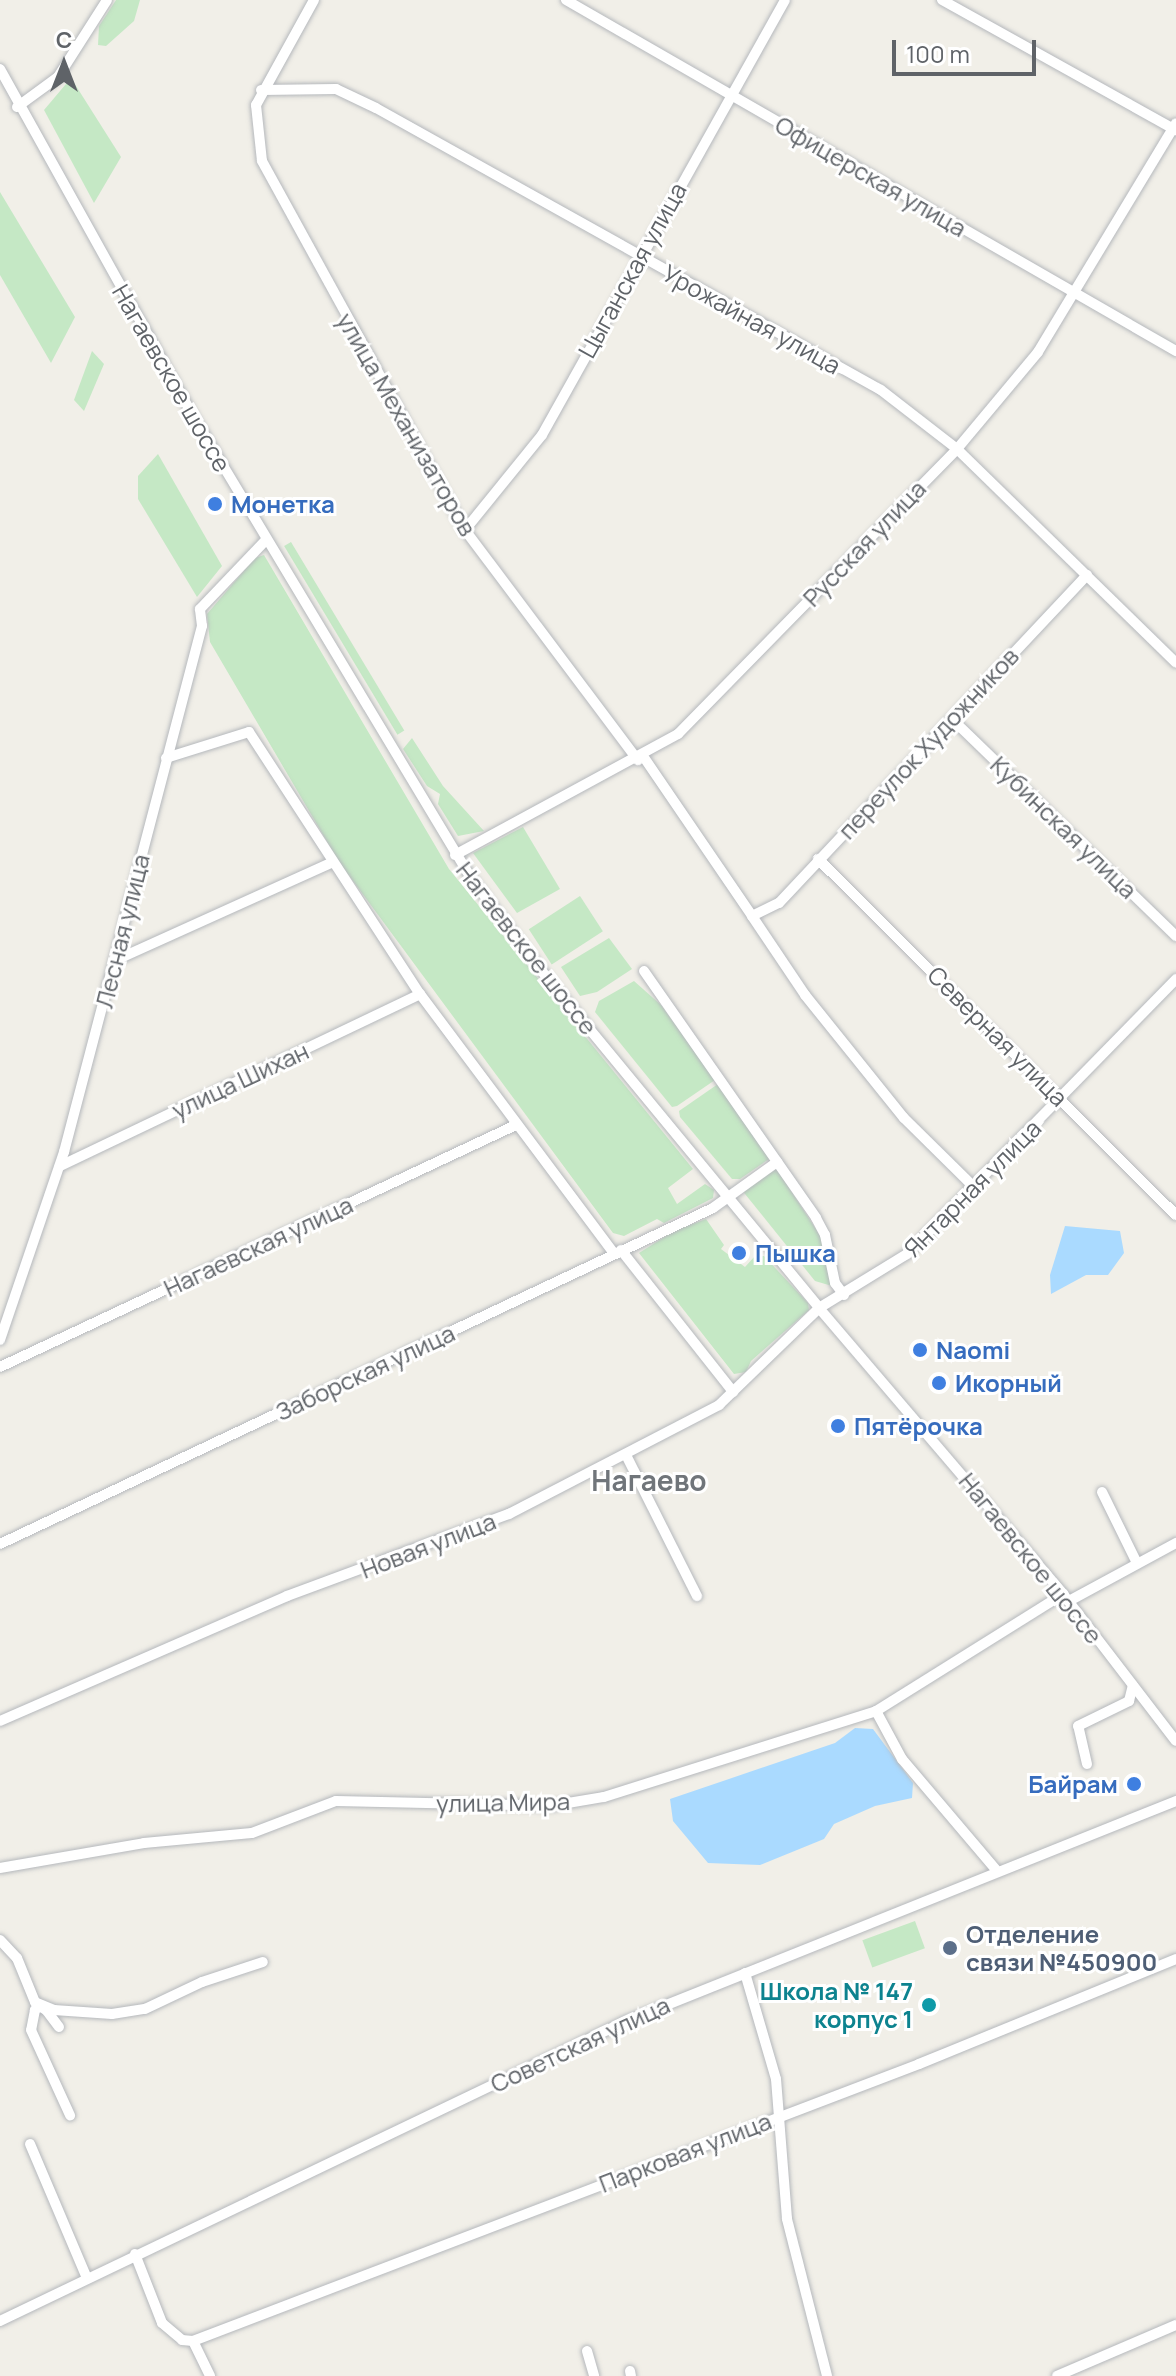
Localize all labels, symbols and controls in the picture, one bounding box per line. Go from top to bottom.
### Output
north arrow [24,24,104,104]
scale bar [896,24,1040,74]
text: С [56,25,72,55]
text: 100 m [906,37,970,70]
street label: Офицерская улица [770,110,972,242]
street label: Цыганская улица [572,177,692,363]
street label: Урожайная улица [658,258,846,380]
street label: Нагаевское шоссе [107,279,237,477]
street label: улица Механизаторов [331,307,483,541]
street label: Русская улица [797,474,931,612]
place label: Монетка [231,490,335,518]
marker: Монетка [206,495,224,513]
street label: переулок Художников [832,641,1024,845]
street label: Кубинская улица [985,750,1143,904]
street label: Лесная улица [89,851,155,1011]
street label: Нагаевское шоссе [451,856,603,1040]
street label: Северная улица [922,960,1074,1112]
street label: улица Шихан [167,1036,313,1124]
street label: Янтарная улица [898,1114,1046,1262]
street label: Нагаевская улица [159,1190,357,1302]
place label: Пышка [755,1239,836,1267]
marker: Пышка [730,1244,748,1262]
street label: Заборская улица [271,1318,459,1426]
place label: Naomi [936,1336,1010,1364]
marker: Naomi [911,1341,929,1359]
place label: Икорный [955,1369,1062,1397]
marker: Икорный [930,1374,948,1392]
place label: Пятёрочка [854,1412,983,1440]
marker: Пятёрочка [829,1417,847,1435]
district label: Нагаево [591,1463,707,1497]
street label: Нагаевское шоссе [953,1467,1109,1649]
street label: Новая улица [356,1506,500,1584]
place label: Байрам [1028,1770,1118,1798]
marker: Байрам [1125,1775,1143,1793]
street label: улица Мира [436,1786,570,1818]
place label: Отделение связи №450900 [966,1920,1157,1976]
marker: Отделение связи №450900 [941,1939,959,1957]
place label: Школа № 147 корпус 1 [760,1977,913,2033]
street label: Советская улица [486,1990,674,2098]
marker: Школа № 147 корпус 1 [920,1996,938,2014]
street label: Парковая улица [595,2106,775,2198]

